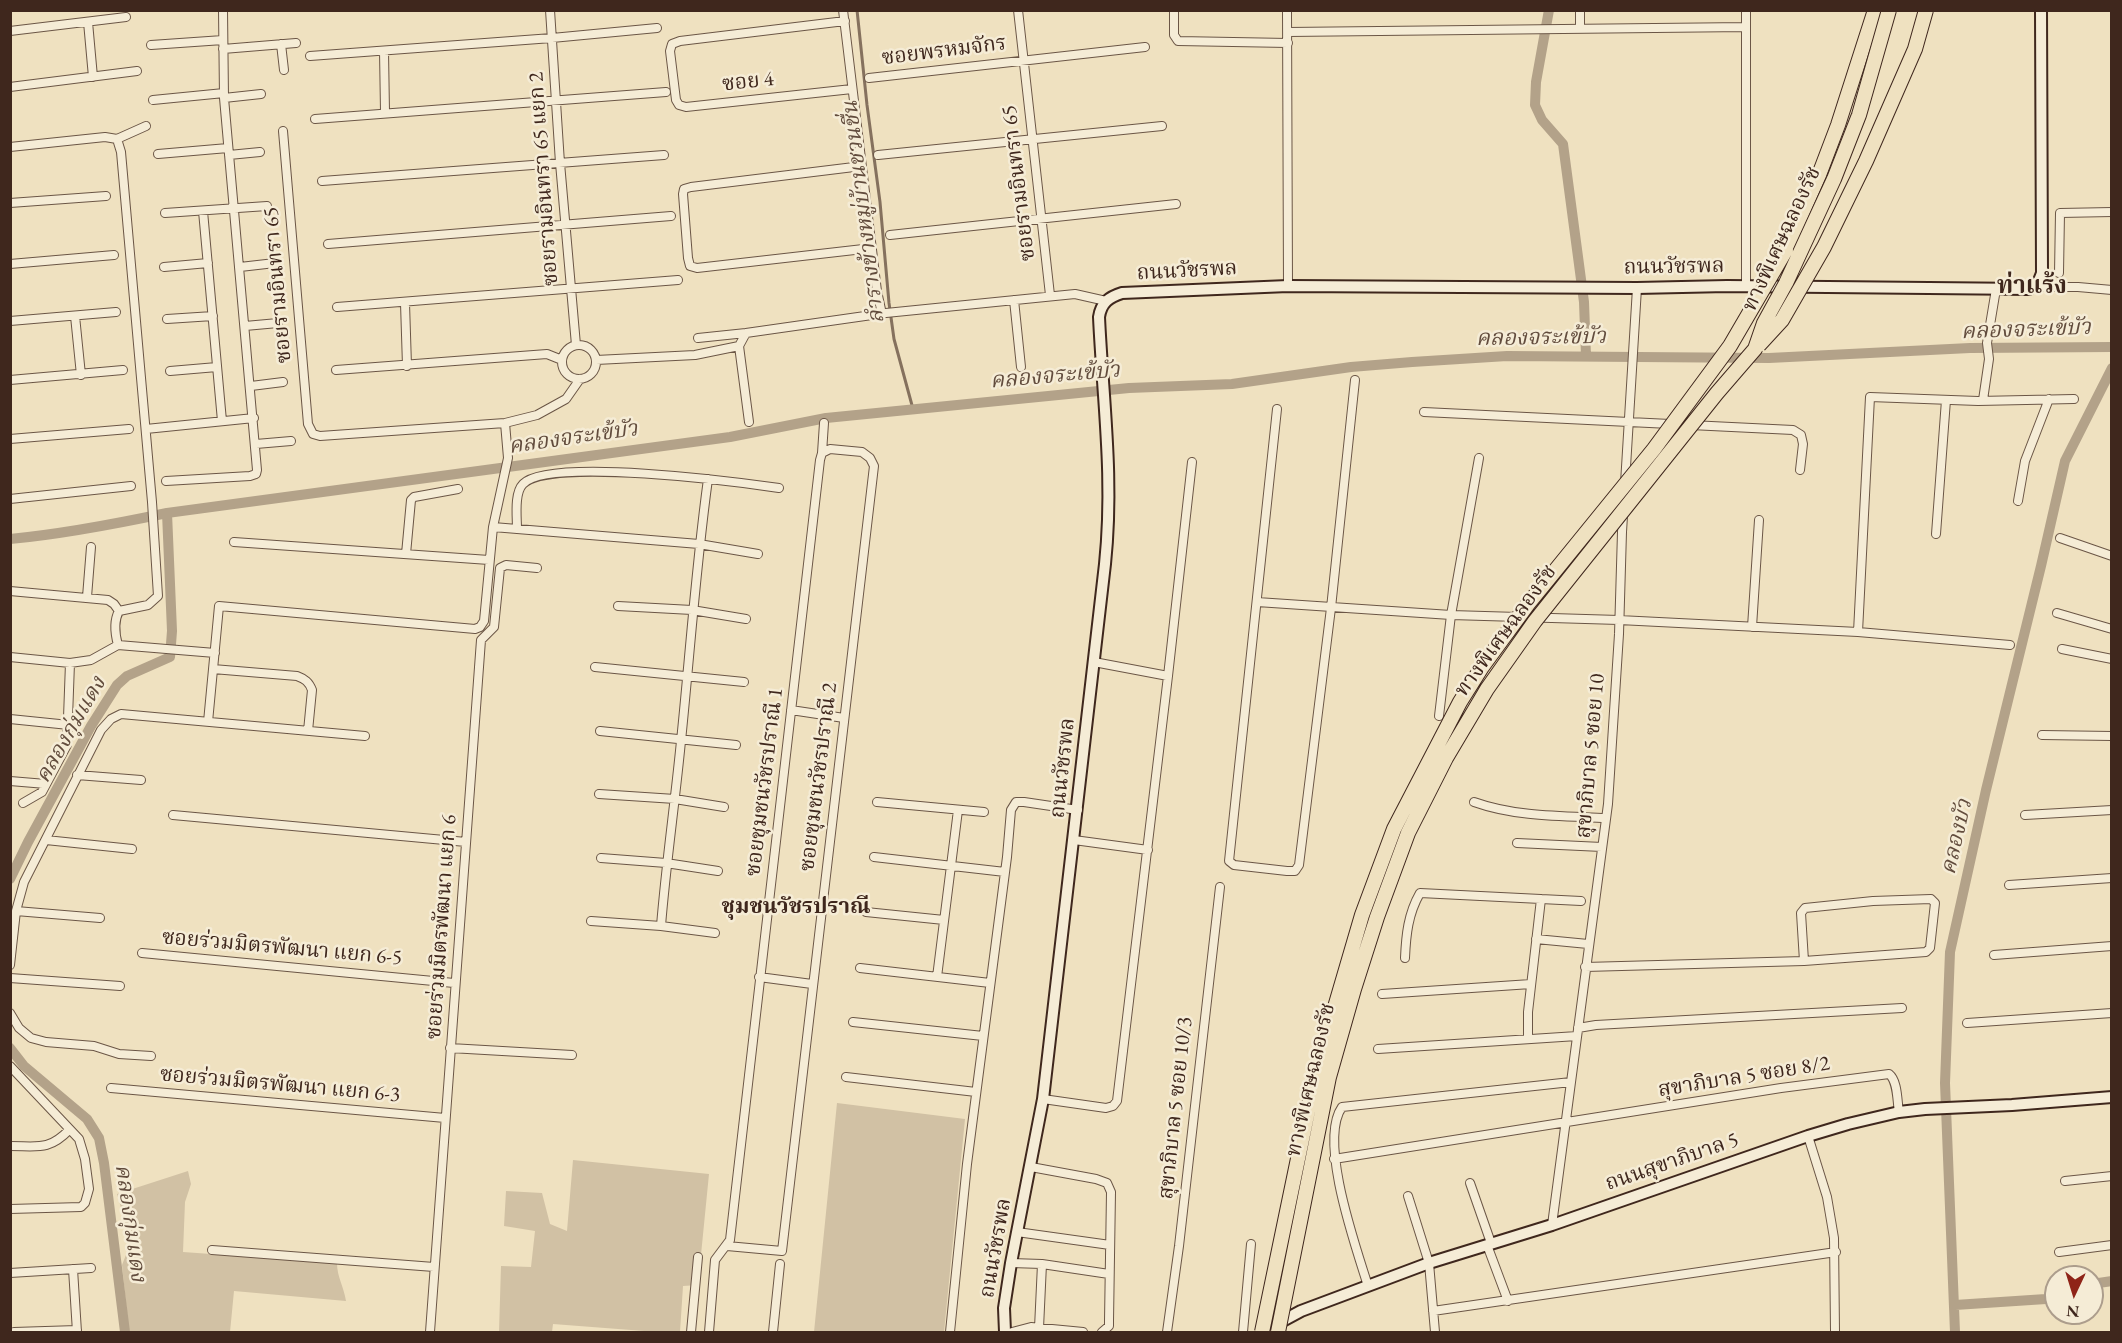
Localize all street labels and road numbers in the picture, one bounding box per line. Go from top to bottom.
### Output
street label: ซอยพรหมจักร [880,31,1008,71]
street label: ซอย 4 [721,67,775,97]
street label: ซอยรามอินทรา 65 แยก 2 [524,71,564,287]
street label: ซอยรามอินทรา 65 [997,104,1041,262]
street label: ทางพิเศษฉลองรัช [1737,163,1827,315]
street label: ซอยรามอินทรา 65 [259,206,297,364]
street label: ถนนวัชรพล [1623,254,1725,280]
street label: ถนนวัชรพล [1136,256,1238,286]
street label: ทางพิเศษฉลองรัช [1450,560,1562,702]
street label: สุขาภิบาล 5 ซอย 10 [1571,673,1611,839]
street label: ซอยชุมชนวัชรปราณี 2 [795,681,843,873]
street label: ซอยชุมชนวัชรปราณี 1 [741,686,789,878]
street label: ถนนวัชรพล [1045,716,1081,820]
street label: ซอยร่วมมิตรพัฒนา แยก 6 [422,814,462,1040]
street label: ซอยร่วมมิตรพัฒนา แยก 6-5 [161,925,403,971]
street label: ทางพิเศษฉลองรัช [1281,1001,1341,1159]
street label: สุขาภิบาล 5 ซอย 10/3 [1154,1015,1198,1201]
street label: สุขาภิบาล 5 ซอย 8/2 [1656,1051,1832,1103]
street label: ซอยร่วมมิตรพัฒนา แยก 6-3 [159,1062,401,1108]
street label: ถนนสุขาภิบาล 5 [1602,1127,1742,1197]
street label: ถนนวัชรพล [975,1196,1017,1300]

